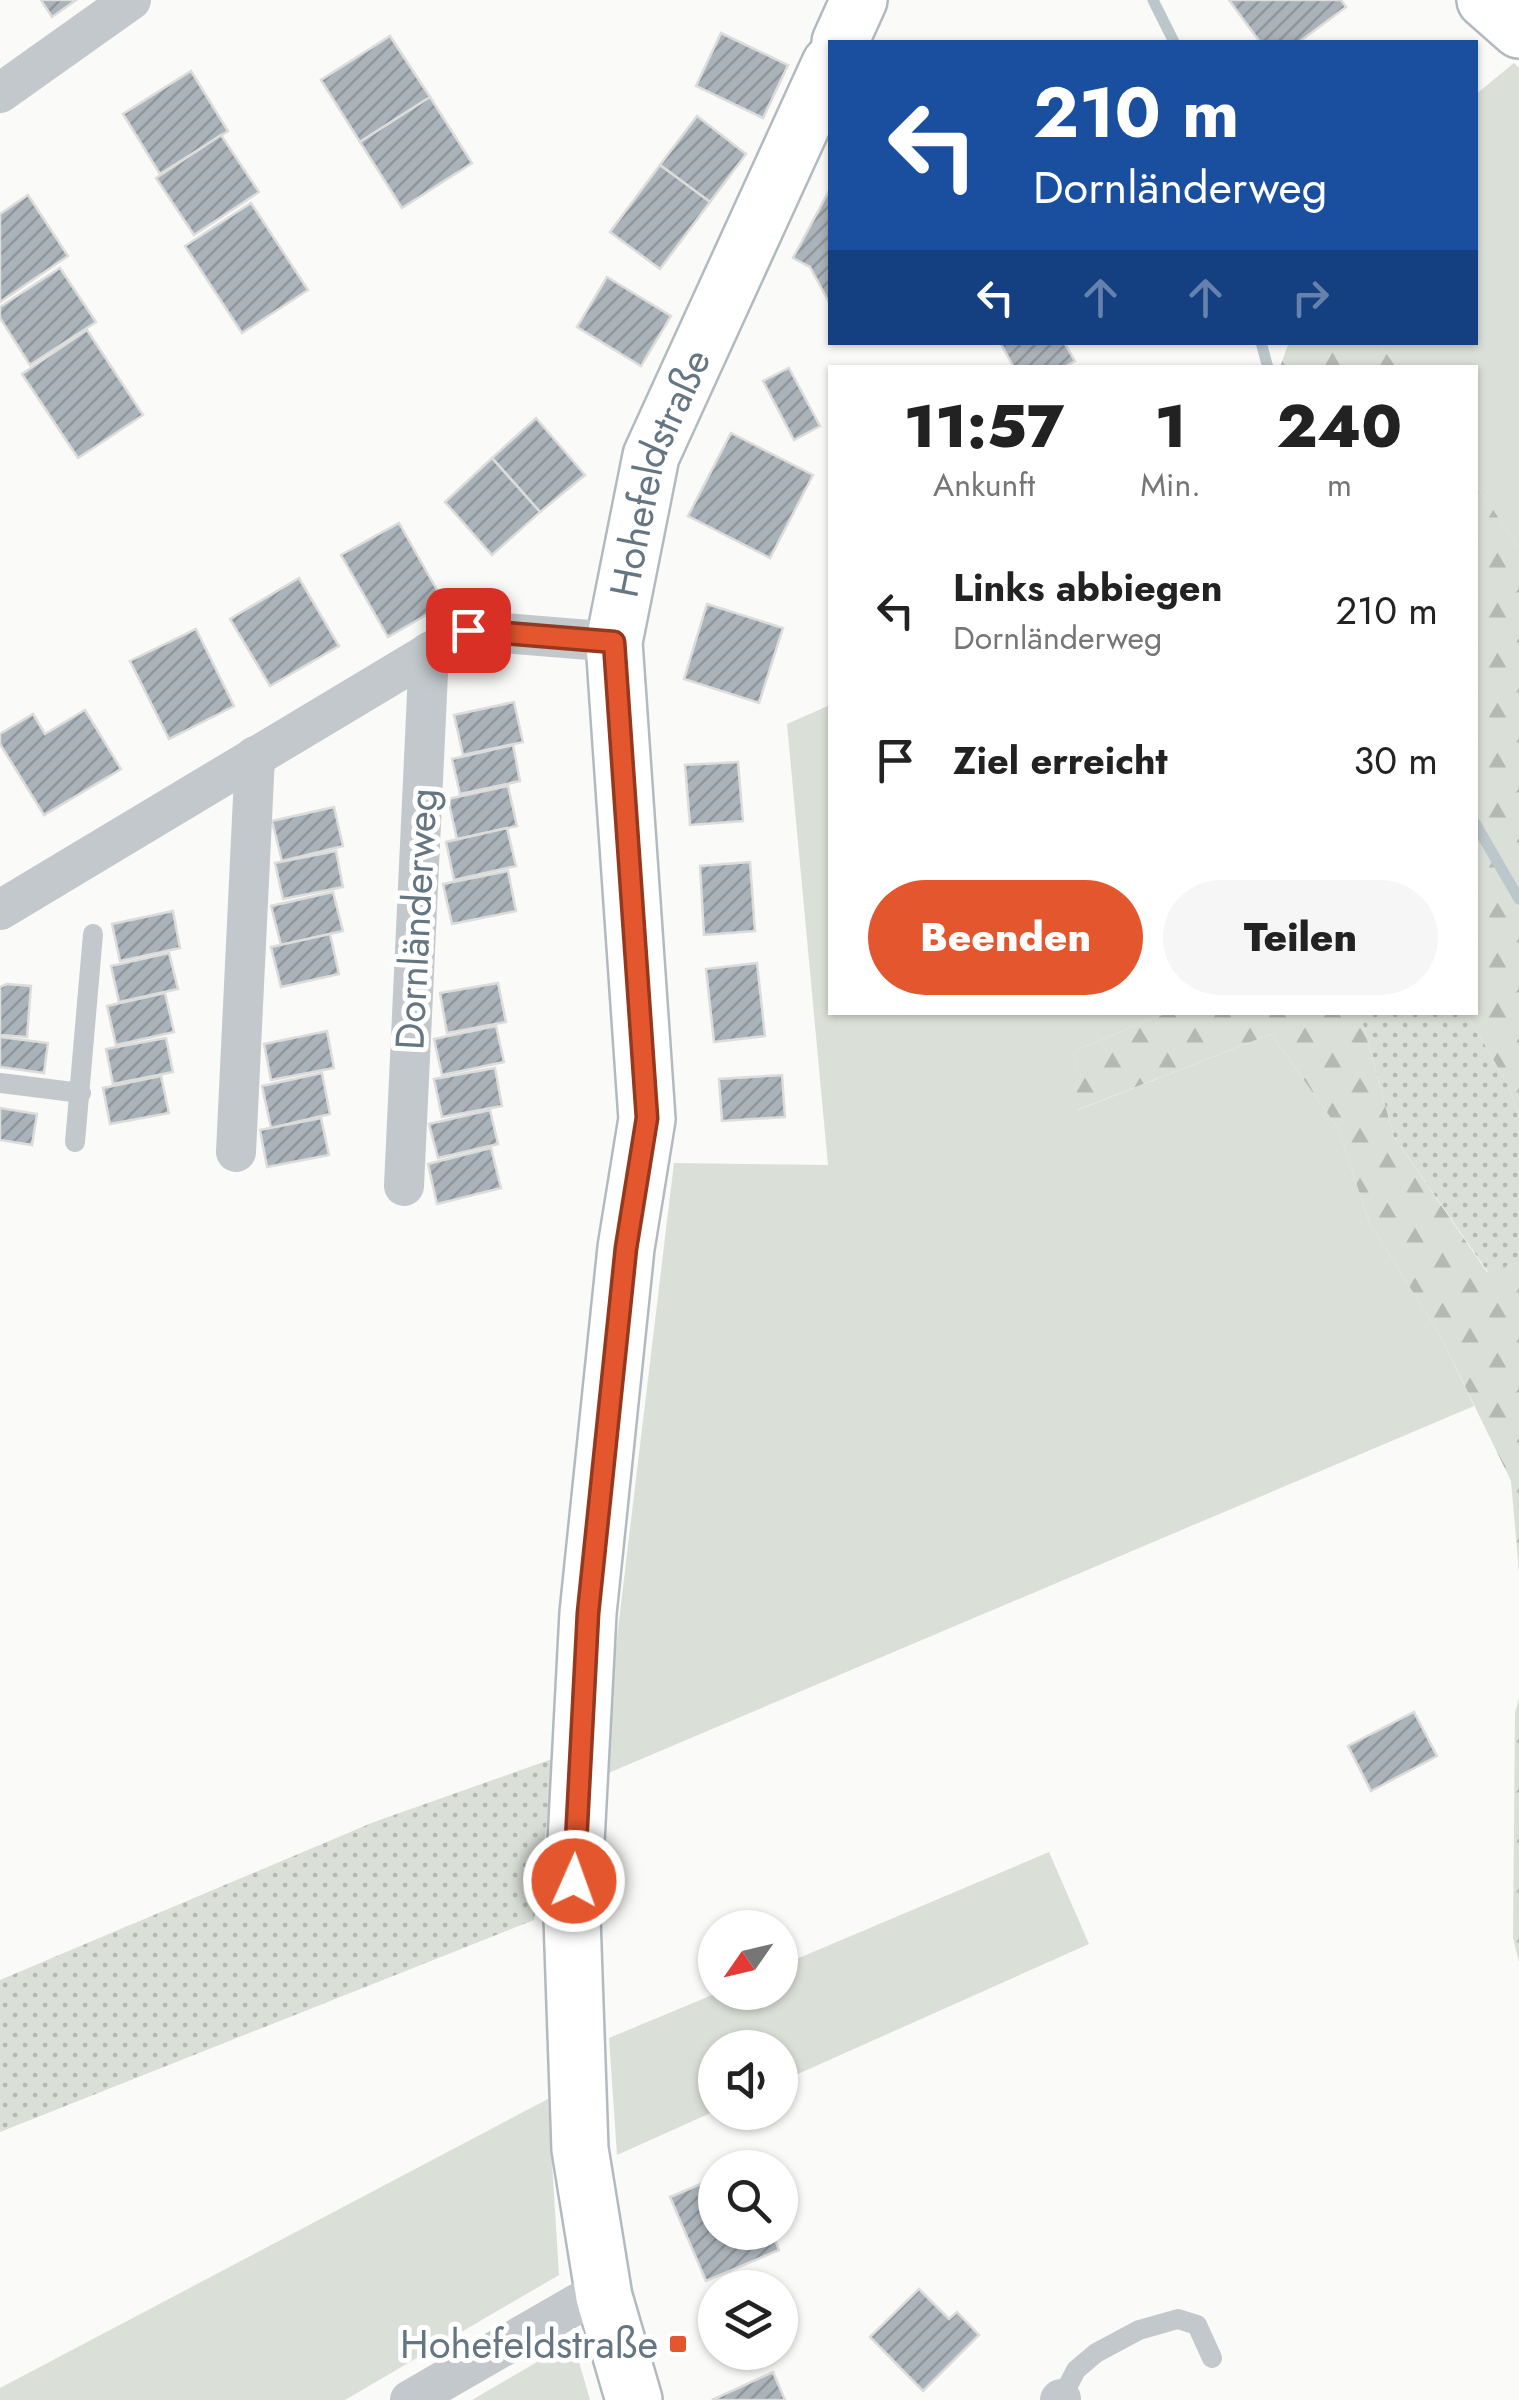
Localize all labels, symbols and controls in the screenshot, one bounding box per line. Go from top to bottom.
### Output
text: 210 m [1033,62,1239,163]
icon: left [868,80,998,210]
text: Dornländerweg [1033,155,1327,220]
icon: left [968,270,1023,325]
icon: ahead [1073,270,1128,325]
icon: ahead [1178,270,1233,325]
icon: right [1283,270,1338,325]
street label: Hohefeldstraße [595,340,725,602]
text: 11:57 [904,383,1064,470]
text: 1 [1155,383,1186,470]
text: 240 [1277,383,1402,470]
text: Ankunft [933,462,1035,508]
text: Min. [1140,462,1201,508]
text: m [1327,462,1352,508]
text: Links abbiegen [953,560,1223,615]
icon: left [868,583,923,638]
text: 210 m [1335,583,1438,638]
pin [426,588,511,673]
icon: arrive [441,603,496,658]
text: Dornländerweg [953,615,1162,661]
icon: arrive [868,733,923,788]
text: Ziel erreicht [953,733,1168,788]
text: 30 m [1353,733,1438,788]
street label: Dornländerweg [380,787,452,1051]
button: Beenden [868,880,1143,995]
button: Teilen [1163,880,1438,995]
position arrow [522,1829,626,1933]
north arrow [698,1910,798,2010]
map controls [698,1910,798,2370]
button: sound [698,2030,798,2130]
button: search [698,2150,798,2250]
button: layers [698,2270,798,2370]
place label: Hohefeldstraße [400,2315,658,2373]
marker: Hohefeldstraße [667,2333,689,2355]

